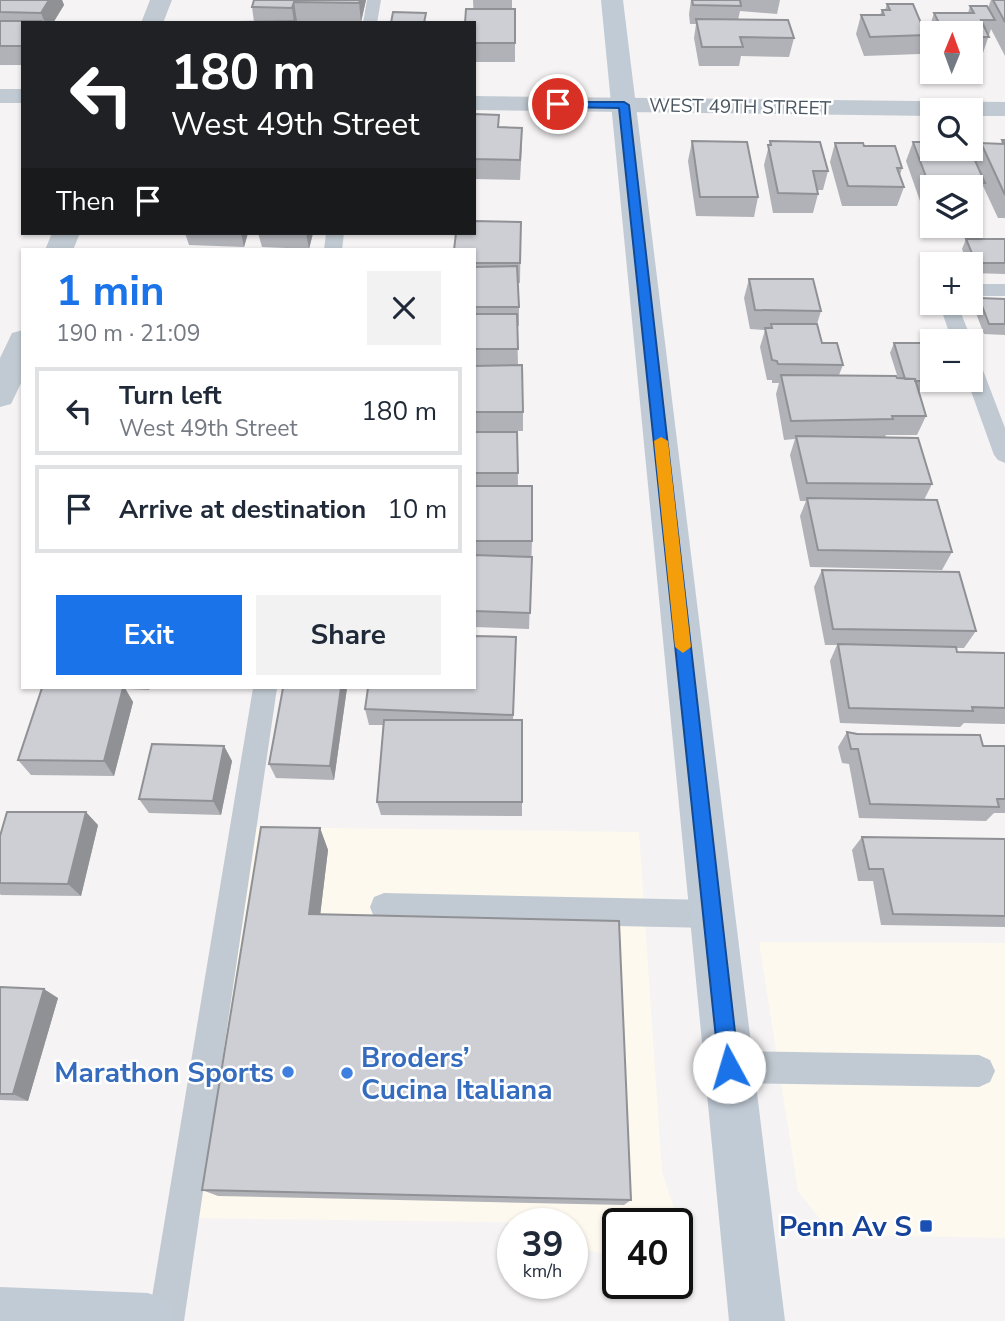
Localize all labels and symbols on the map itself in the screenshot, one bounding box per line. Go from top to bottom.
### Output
north arrow [920,21,984,84]
pin [528,74,588,134]
street label: WEST 49TH STREET [649,92,832,122]
position arrow [692,1030,766,1104]
place label: Broders’ Cucina Italiana [361,1039,553,1109]
place label: Marathon Sports [54,1054,274,1092]
marker: Marathon Sports [280,1064,296,1080]
marker: Broders’ Cucina Italiana [339,1065,355,1081]
speed limit sign: 40 [602,1208,693,1299]
place label: Penn Av S [779,1208,912,1246]
marker: Penn Av S [918,1218,934,1234]

